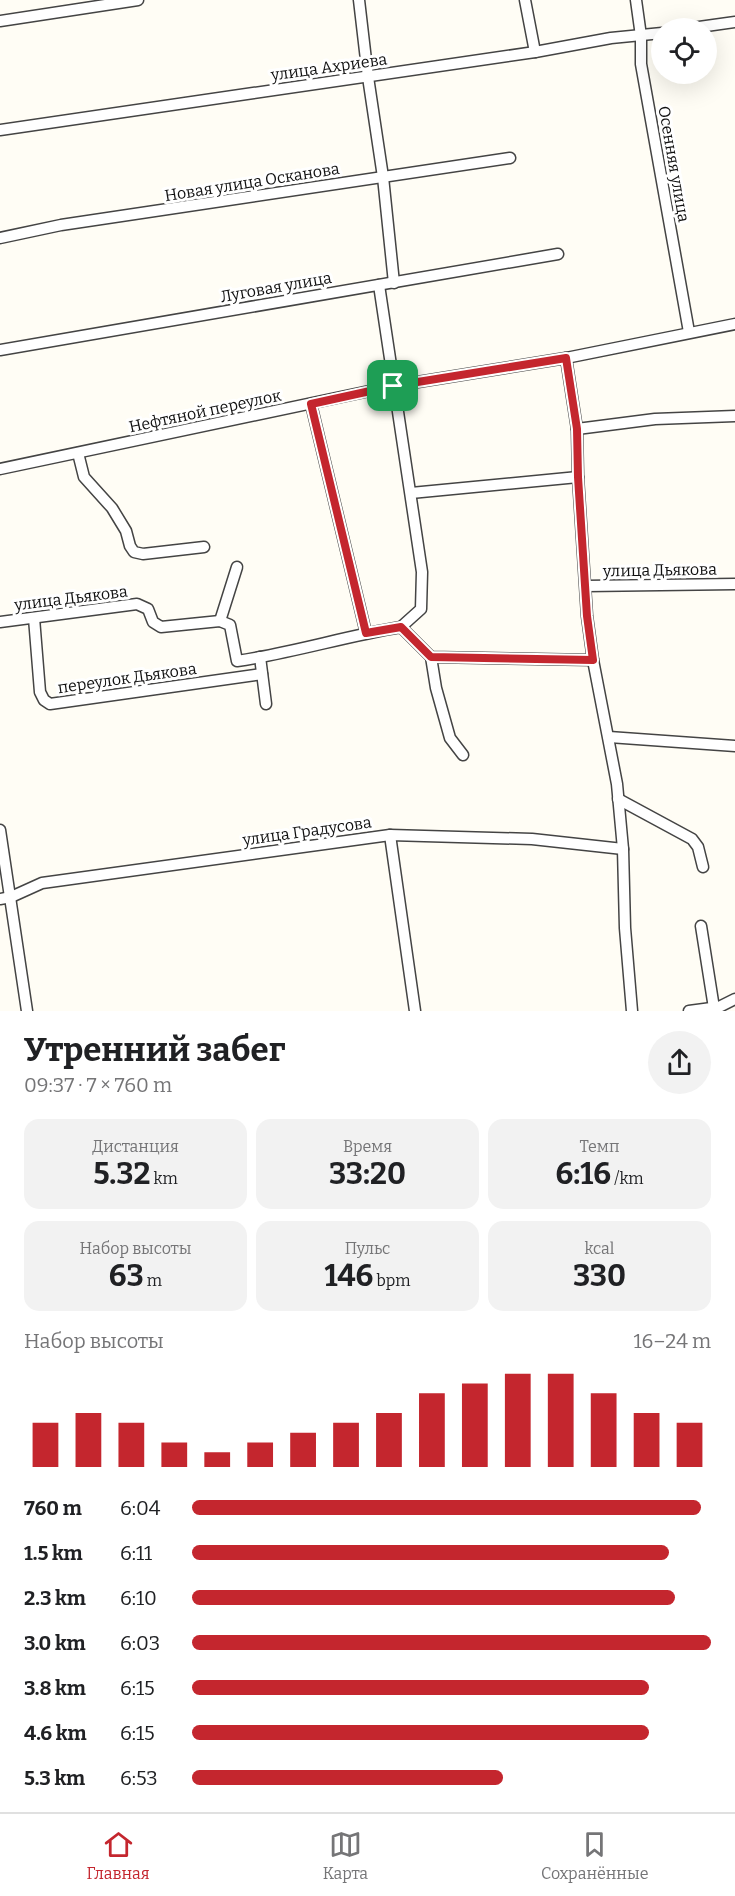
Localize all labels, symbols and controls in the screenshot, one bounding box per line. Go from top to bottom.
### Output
map controls [651,18,717,84]
button: locate [651,18,717,84]
street label: улица Ахриева [269,49,389,85]
street label: Осенняя улица [654,104,694,224]
street label: Новая улица Осканова [163,159,341,205]
street label: Луговая улица [219,268,333,306]
pin [367,360,418,411]
icon: arrive [376,369,409,402]
street label: Нефтяной переулок [127,385,284,436]
street label: улица Дьякова [602,560,717,581]
street label: улица Дьякова [12,582,129,614]
street label: переулок Дьякова [56,659,198,697]
street label: улица Градусова [240,813,373,850]
text: Утренний забег [24,1030,285,1070]
button: share [648,1031,711,1094]
text: 09:37 · 7 × 760 m [24,1073,172,1097]
text: Дистанция [92,1137,179,1156]
text: Время [343,1137,392,1156]
text: Темп [580,1137,619,1156]
text: 5.32 [93,1156,150,1192]
text: 33:20 [329,1156,406,1192]
text: 6:16 [556,1156,611,1192]
text: km [150,1169,178,1188]
text: /km [611,1169,643,1188]
text: Набор высоты [80,1239,191,1258]
text: Пульс [345,1239,390,1258]
text: kcal [585,1239,614,1258]
text: 63 [109,1258,144,1294]
text: 146 [324,1258,373,1294]
text: 330 [573,1258,626,1294]
text: m [144,1271,162,1290]
text: bpm [373,1271,411,1290]
text: Набор высоты [24,1329,164,1353]
text: 16–24 m [633,1329,711,1353]
text: 760 m [24,1496,82,1520]
text: 6:04 [120,1496,160,1520]
text: 1.5 km [24,1541,83,1565]
text: 6:11 [120,1541,152,1565]
text: 2.3 km [24,1586,86,1610]
text: 6:10 [120,1586,157,1610]
text: 3.0 km [24,1631,86,1655]
text: 6:03 [120,1631,160,1655]
text: 3.8 km [24,1676,86,1700]
text: 6:15 [120,1676,155,1700]
text: 4.6 km [24,1721,87,1745]
text: 6:15 [120,1721,155,1745]
text: 5.3 km [24,1766,85,1790]
text: 6:53 [120,1766,158,1790]
tab: Главная [87,1828,150,1883]
tab: Карта [323,1828,368,1883]
tab: Сохранённые [541,1828,648,1883]

